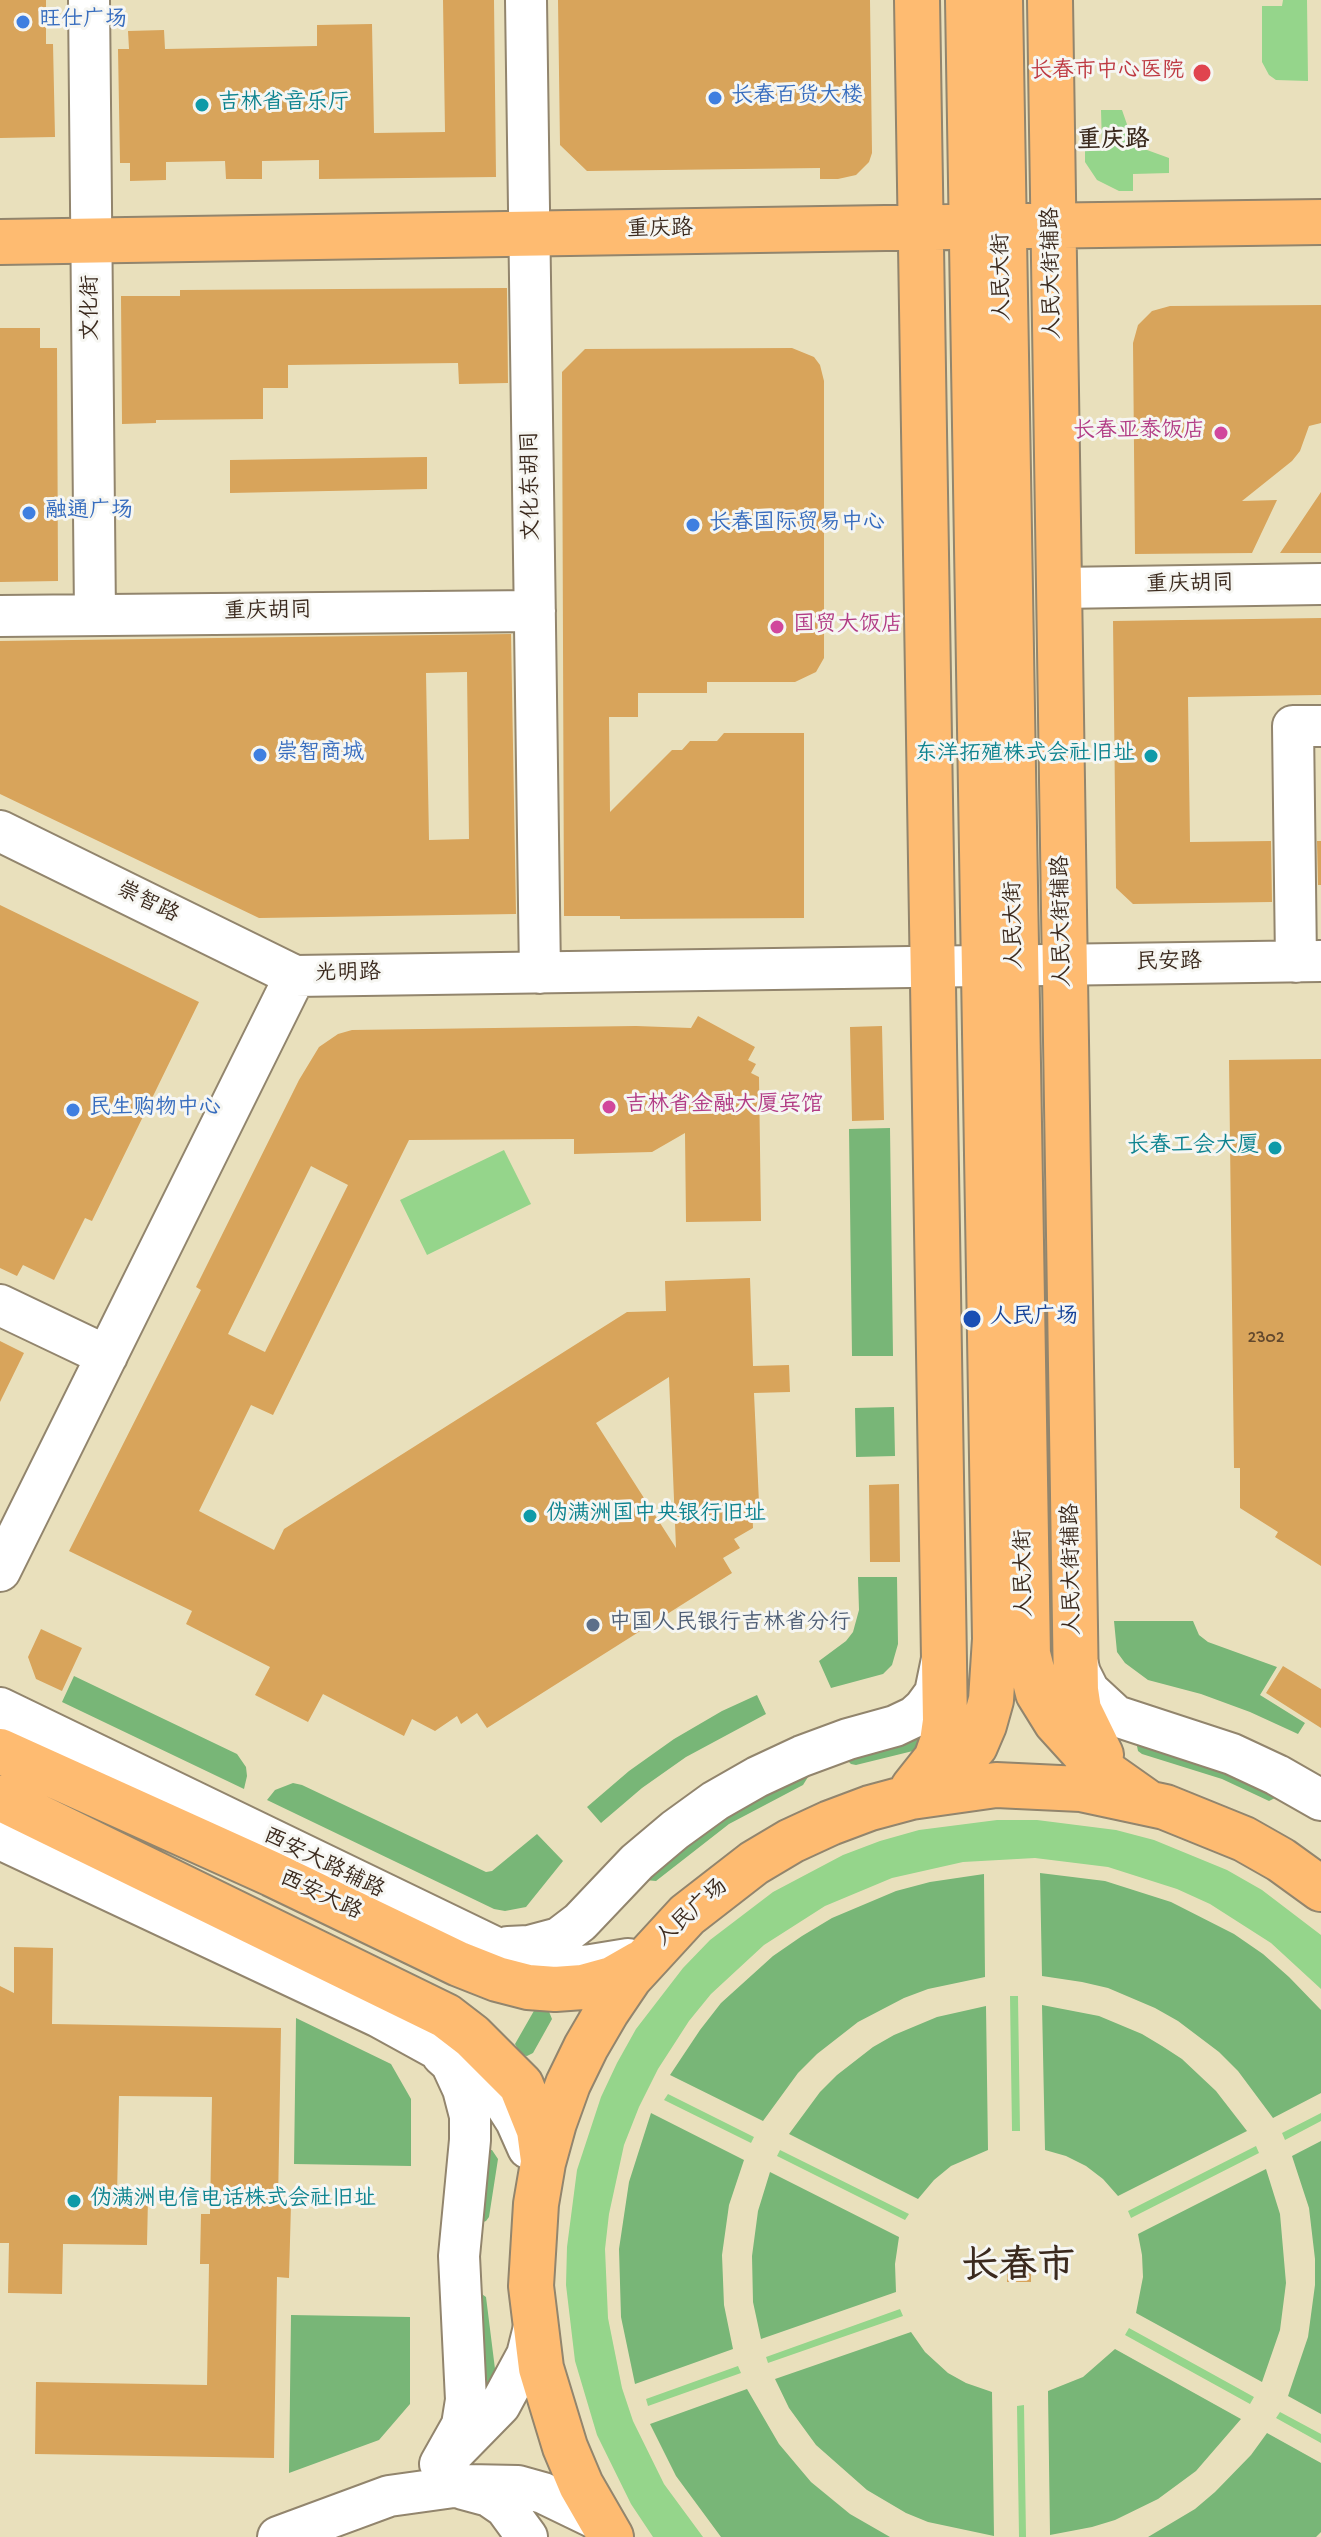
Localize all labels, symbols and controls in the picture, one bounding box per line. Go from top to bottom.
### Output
place label: 旺仕广场 [39,9,127,35]
marker: 旺仕广场 [14,13,32,31]
place label: 长春市中心医院 [1030,60,1184,86]
marker: 长春市中心医院 [1191,62,1213,84]
place label: 长春百货大楼 [731,85,863,111]
marker: 长春百货大楼 [706,89,724,107]
place label: 吉林省音乐厅 [218,92,350,118]
marker: 吉林省音乐厅 [193,96,211,114]
district label: 重庆路 [1077,128,1149,156]
street label: 人民大街辅路 [1040,207,1068,339]
street label: 重庆路 [627,217,693,245]
street label: 人民大街 [990,233,1018,321]
street label: 文化街 [80,275,106,341]
place label: 长春亚泰饭店 [1073,420,1205,446]
marker: 长春亚泰饭店 [1212,424,1230,442]
street label: 文化东胡同 [519,431,547,541]
place label: 融通广场 [45,500,133,526]
marker: 融通广场 [20,504,38,522]
place label: 长春国际贸易中心 [709,512,885,538]
marker: 长春国际贸易中心 [684,516,702,534]
street label: 重庆胡同 [1146,572,1234,600]
street label: 重庆胡同 [224,599,312,627]
place label: 国贸大饭店 [793,614,903,640]
marker: 国贸大饭店 [768,618,786,636]
place label: 崇智商城 [276,742,364,768]
place label: 东洋拓殖株式会社旧址 [915,743,1135,769]
marker: 崇智商城 [251,746,269,764]
marker: 东洋拓殖株式会社旧址 [1142,747,1160,765]
street label: 人民大街辅路 [1050,855,1078,987]
street label: 崇智路 [112,878,182,930]
street label: 人民大街 [1002,881,1030,969]
street label: 民安路 [1136,950,1202,978]
street label: 光明路 [315,961,381,989]
place label: 吉林省金融大厦宾馆 [625,1094,823,1120]
place label: 民生购物中心 [89,1097,221,1123]
marker: 吉林省金融大厦宾馆 [600,1098,618,1116]
marker: 民生购物中心 [64,1101,82,1119]
place label: 长春工会大厦 [1127,1135,1259,1161]
marker: 长春工会大厦 [1266,1139,1284,1157]
place label: 人民广场 [990,1306,1078,1332]
marker: 人民广场 [961,1308,983,1330]
house number: 2302 [1247,1328,1285,1350]
place label: 伪满洲国中央银行旧址 [546,1503,766,1529]
street label: 人民大街辅路 [1060,1503,1088,1635]
marker: 伪满洲国中央银行旧址 [521,1507,539,1525]
street label: 人民大街 [1012,1529,1040,1617]
place label: 中国人民银行吉林省分行 [609,1612,851,1638]
marker: 中国人民银行吉林省分行 [584,1616,602,1634]
street label: 西安大路辅路 [258,1824,388,1906]
street label: 西安大路 [275,1866,365,1928]
street label: 人民广场 [651,1875,735,1953]
place label: 伪满洲电信电话株式会社旧址 [90,2188,376,2214]
marker: 伪满洲电信电话株式会社旧址 [65,2192,83,2210]
district label: 长春市 [961,2247,1075,2293]

